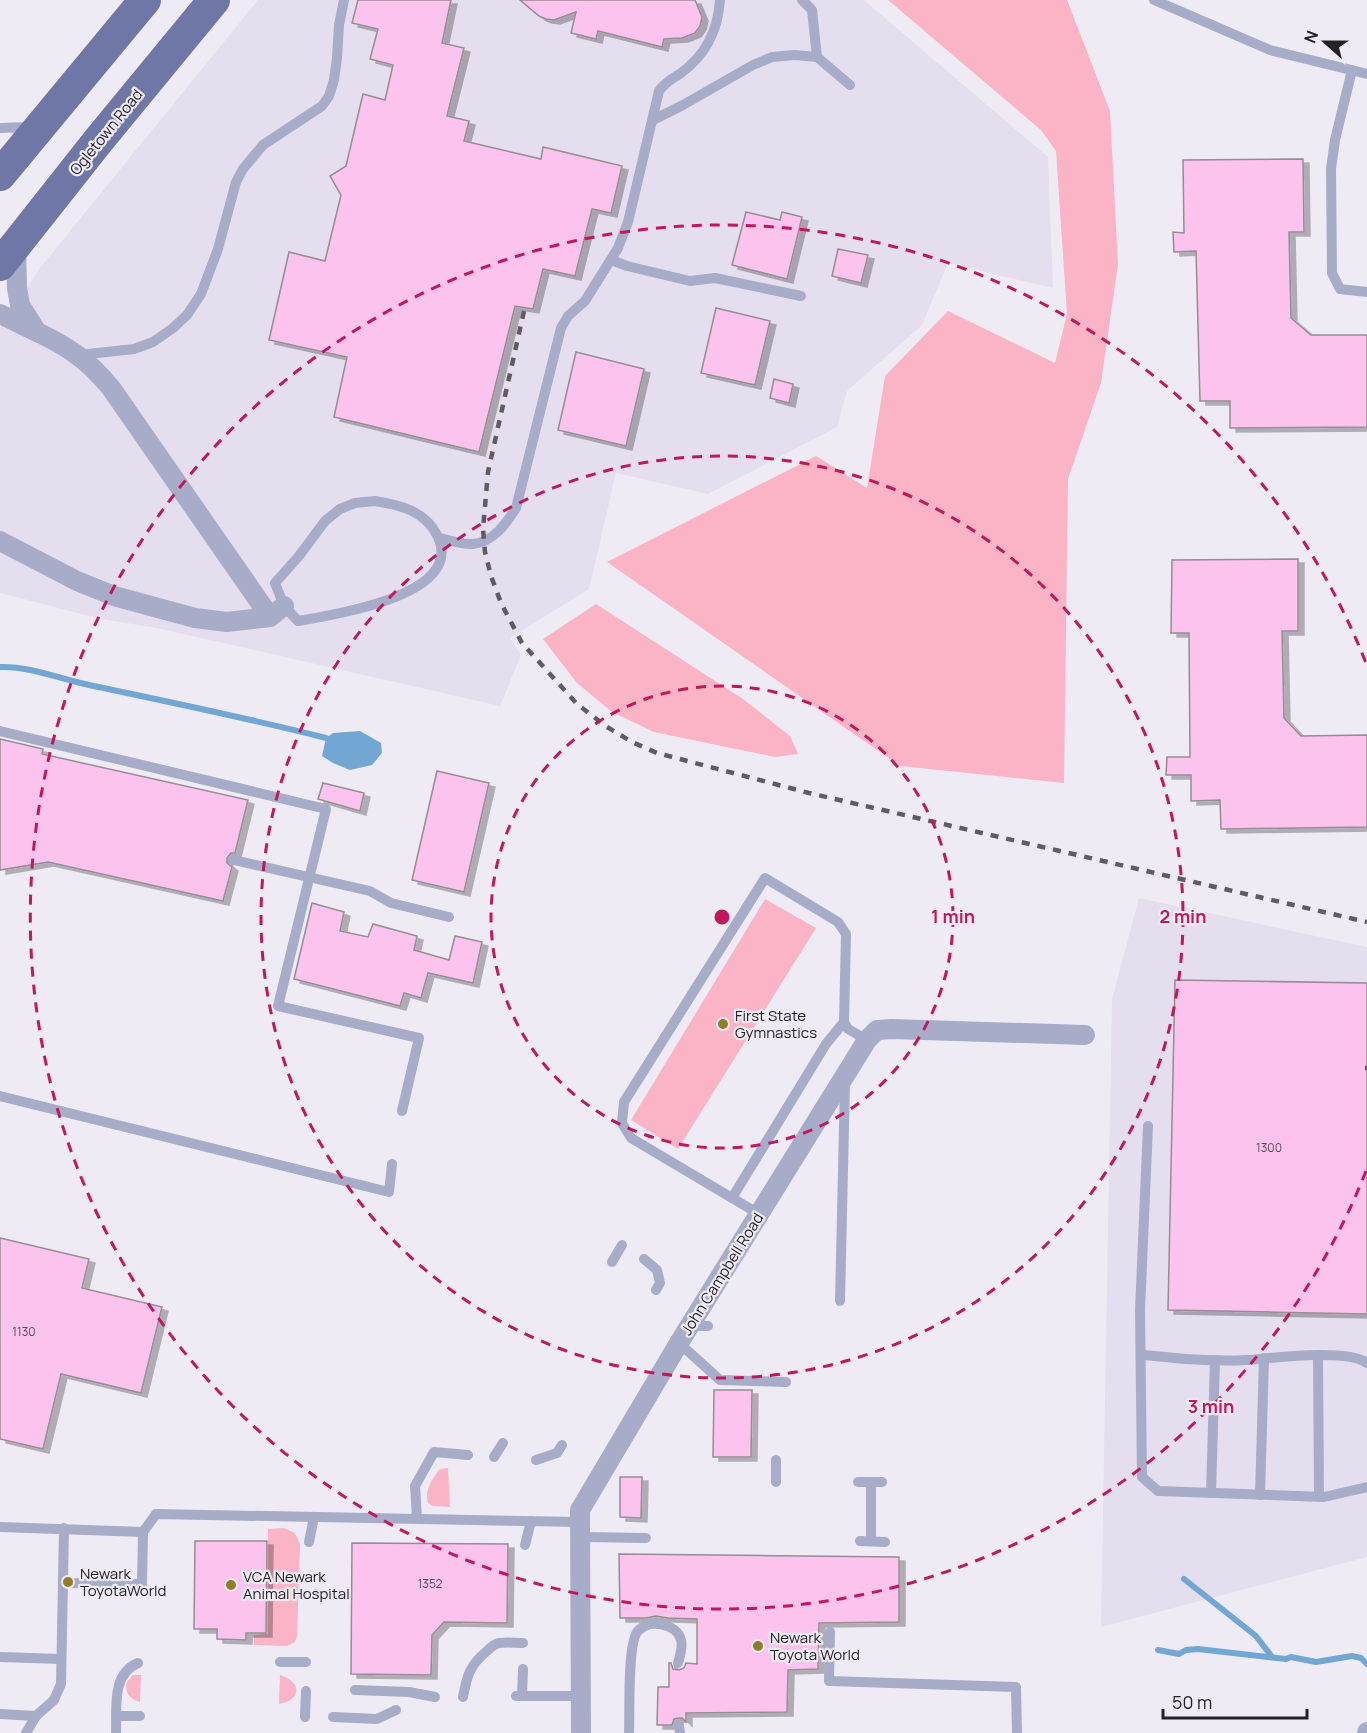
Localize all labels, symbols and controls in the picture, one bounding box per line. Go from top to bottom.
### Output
north arrow [1295,12,1355,72]
text: N [1299,27,1323,46]
street label: Ogletown Road [65,84,147,180]
text: 1 min [931,904,975,928]
text: 2 min [1160,904,1206,928]
centre of rings [712,907,732,927]
place label: First State Gymnastics [735,1005,817,1043]
marker: First State Gymnastics [716,1017,730,1031]
house number: 1300 [1256,1139,1282,1156]
street label: John Campbell Road [676,1209,768,1339]
house number: 1130 [12,1323,36,1340]
text: 3 min [1188,1394,1234,1418]
place label: Newark ToyotaWorld [80,1563,167,1601]
place label: VCA Newark Animal Hospital [243,1566,350,1604]
marker: Newark ToyotaWorld [61,1575,75,1589]
house number: 1352 [418,1575,443,1592]
marker: VCA Newark Animal Hospital [224,1578,238,1592]
place label: Newark Toyota World [770,1627,860,1665]
marker: Newark Toyota World [751,1639,765,1653]
scale bar [1163,1682,1307,1720]
text: 50 m [1172,1690,1212,1714]

